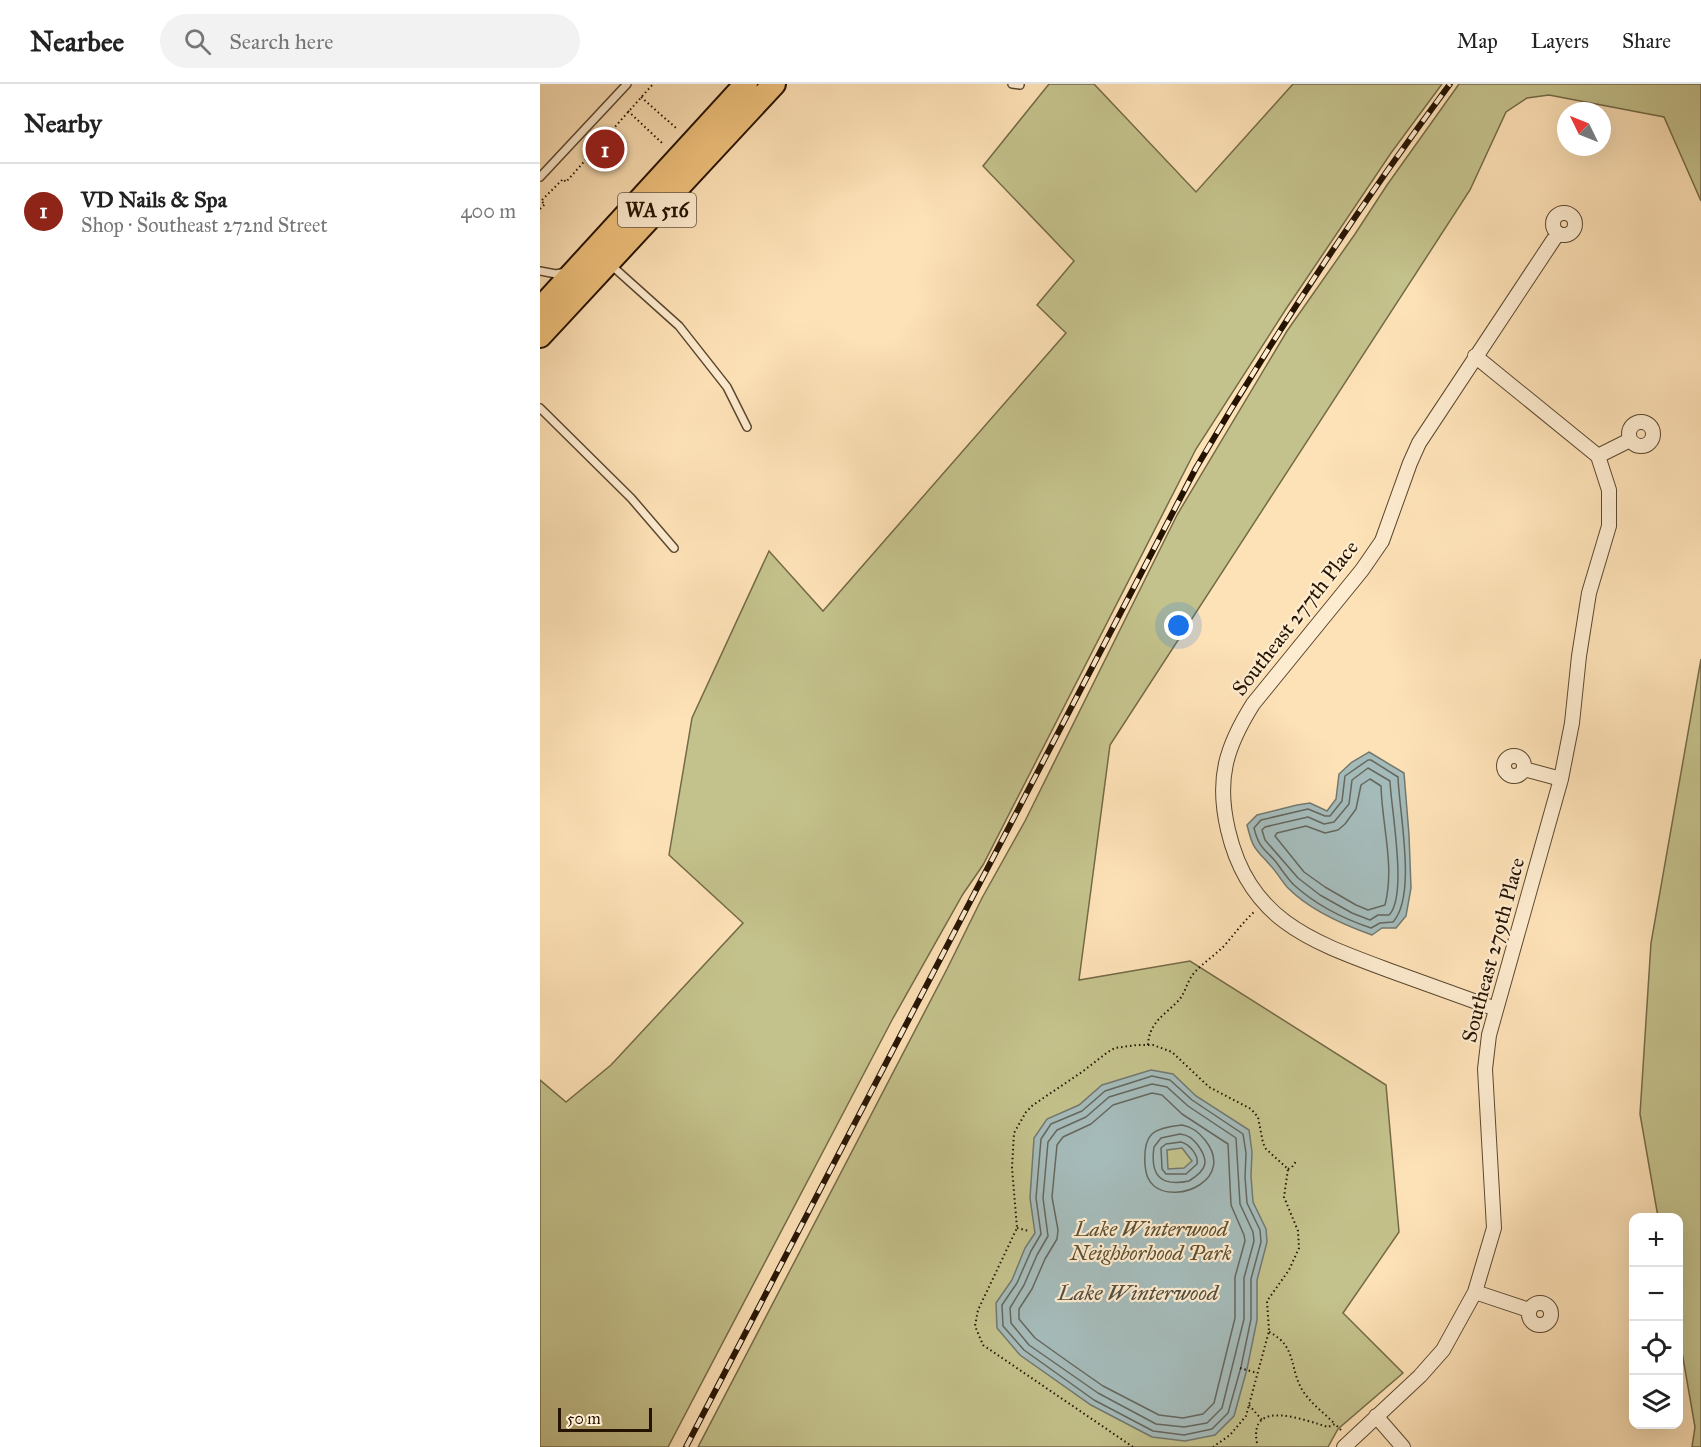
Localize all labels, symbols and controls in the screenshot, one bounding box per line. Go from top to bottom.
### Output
search box [160,14,580,68]
text: Nearbee [30,24,124,59]
icon: search [181,25,214,58]
text: Search here [229,28,333,55]
text: Map [1457,28,1498,54]
text: Layers [1531,28,1589,54]
text: Share [1622,28,1671,54]
north arrow [1557,102,1611,156]
text: Nearby [24,107,102,139]
pin: 1 [586,126,624,172]
text: VD Nails & Spa [81,186,227,213]
road number: WA 516 [618,193,696,227]
text: 1 [40,199,47,223]
text: 400 m [460,199,516,223]
text: Shop · Southeast 272nd Street [81,213,327,237]
street label: Southeast 277th Place [1226,535,1364,701]
your location [1164,611,1193,640]
street label: Southeast 279th Place [1456,854,1530,1045]
map controls [1629,1213,1683,1429]
button: + [1629,1213,1683,1267]
park label: Lake Winterwood Neighborhood Park [1069,1216,1232,1266]
button: − [1629,1267,1683,1321]
water label: Lake Winterwood [1057,1279,1220,1306]
button: locate [1629,1321,1683,1375]
button: layers [1629,1375,1683,1429]
scale bar [558,1405,652,1432]
text: 50 m [567,1409,601,1428]

